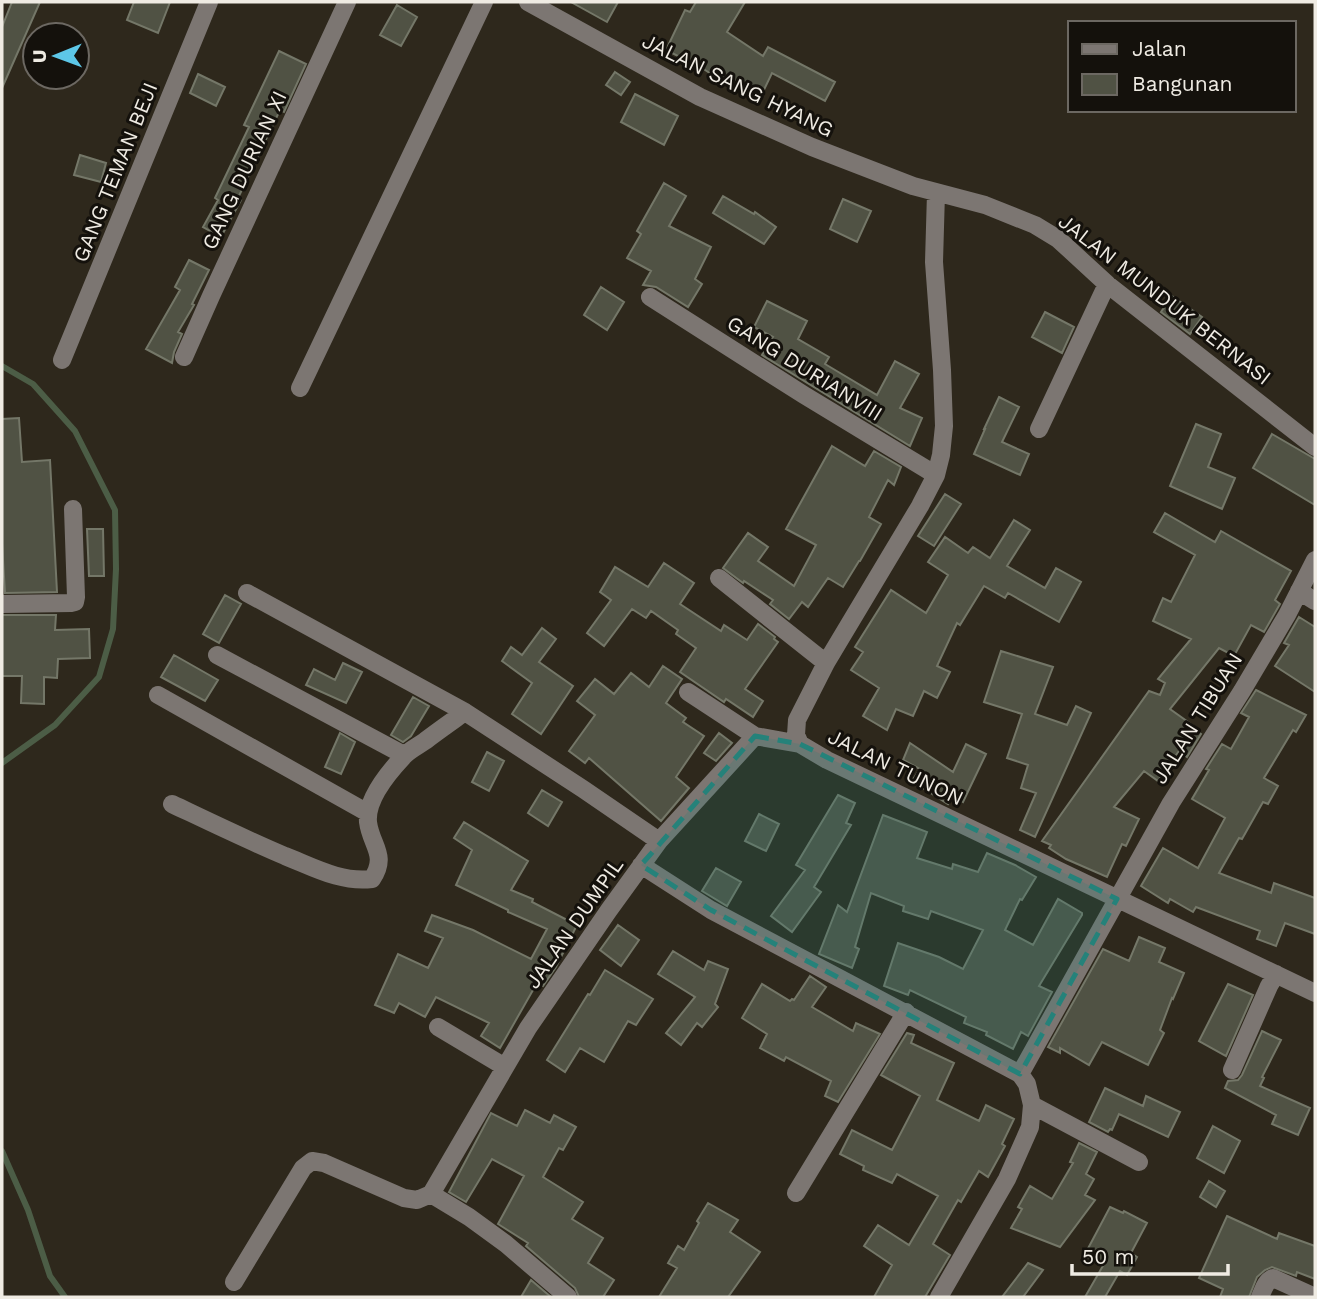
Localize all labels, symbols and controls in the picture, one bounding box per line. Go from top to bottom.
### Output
north arrow [21,21,91,91]
legend [1068,21,1296,112]
street label: JALAN SANG HYANG [638,28,838,142]
text: Jalan [1132,36,1187,61]
text: U [28,49,51,63]
text: Bangunan [1132,71,1233,96]
street label: GANG TEMAN BEJI [67,78,163,266]
street label: GANG DURIAN XI [196,87,292,253]
street label: JALAN MUNDUK BERNASI [1054,208,1276,390]
street label: GANG DURIANVIII [723,310,887,426]
street label: JALAN TIBUAN [1147,648,1247,788]
street label: JALAN TUNON [824,723,968,811]
street label: JALAN DUMPIL [520,853,628,993]
scale bar [1072,1232,1228,1276]
text: 50 m [1082,1244,1134,1269]

